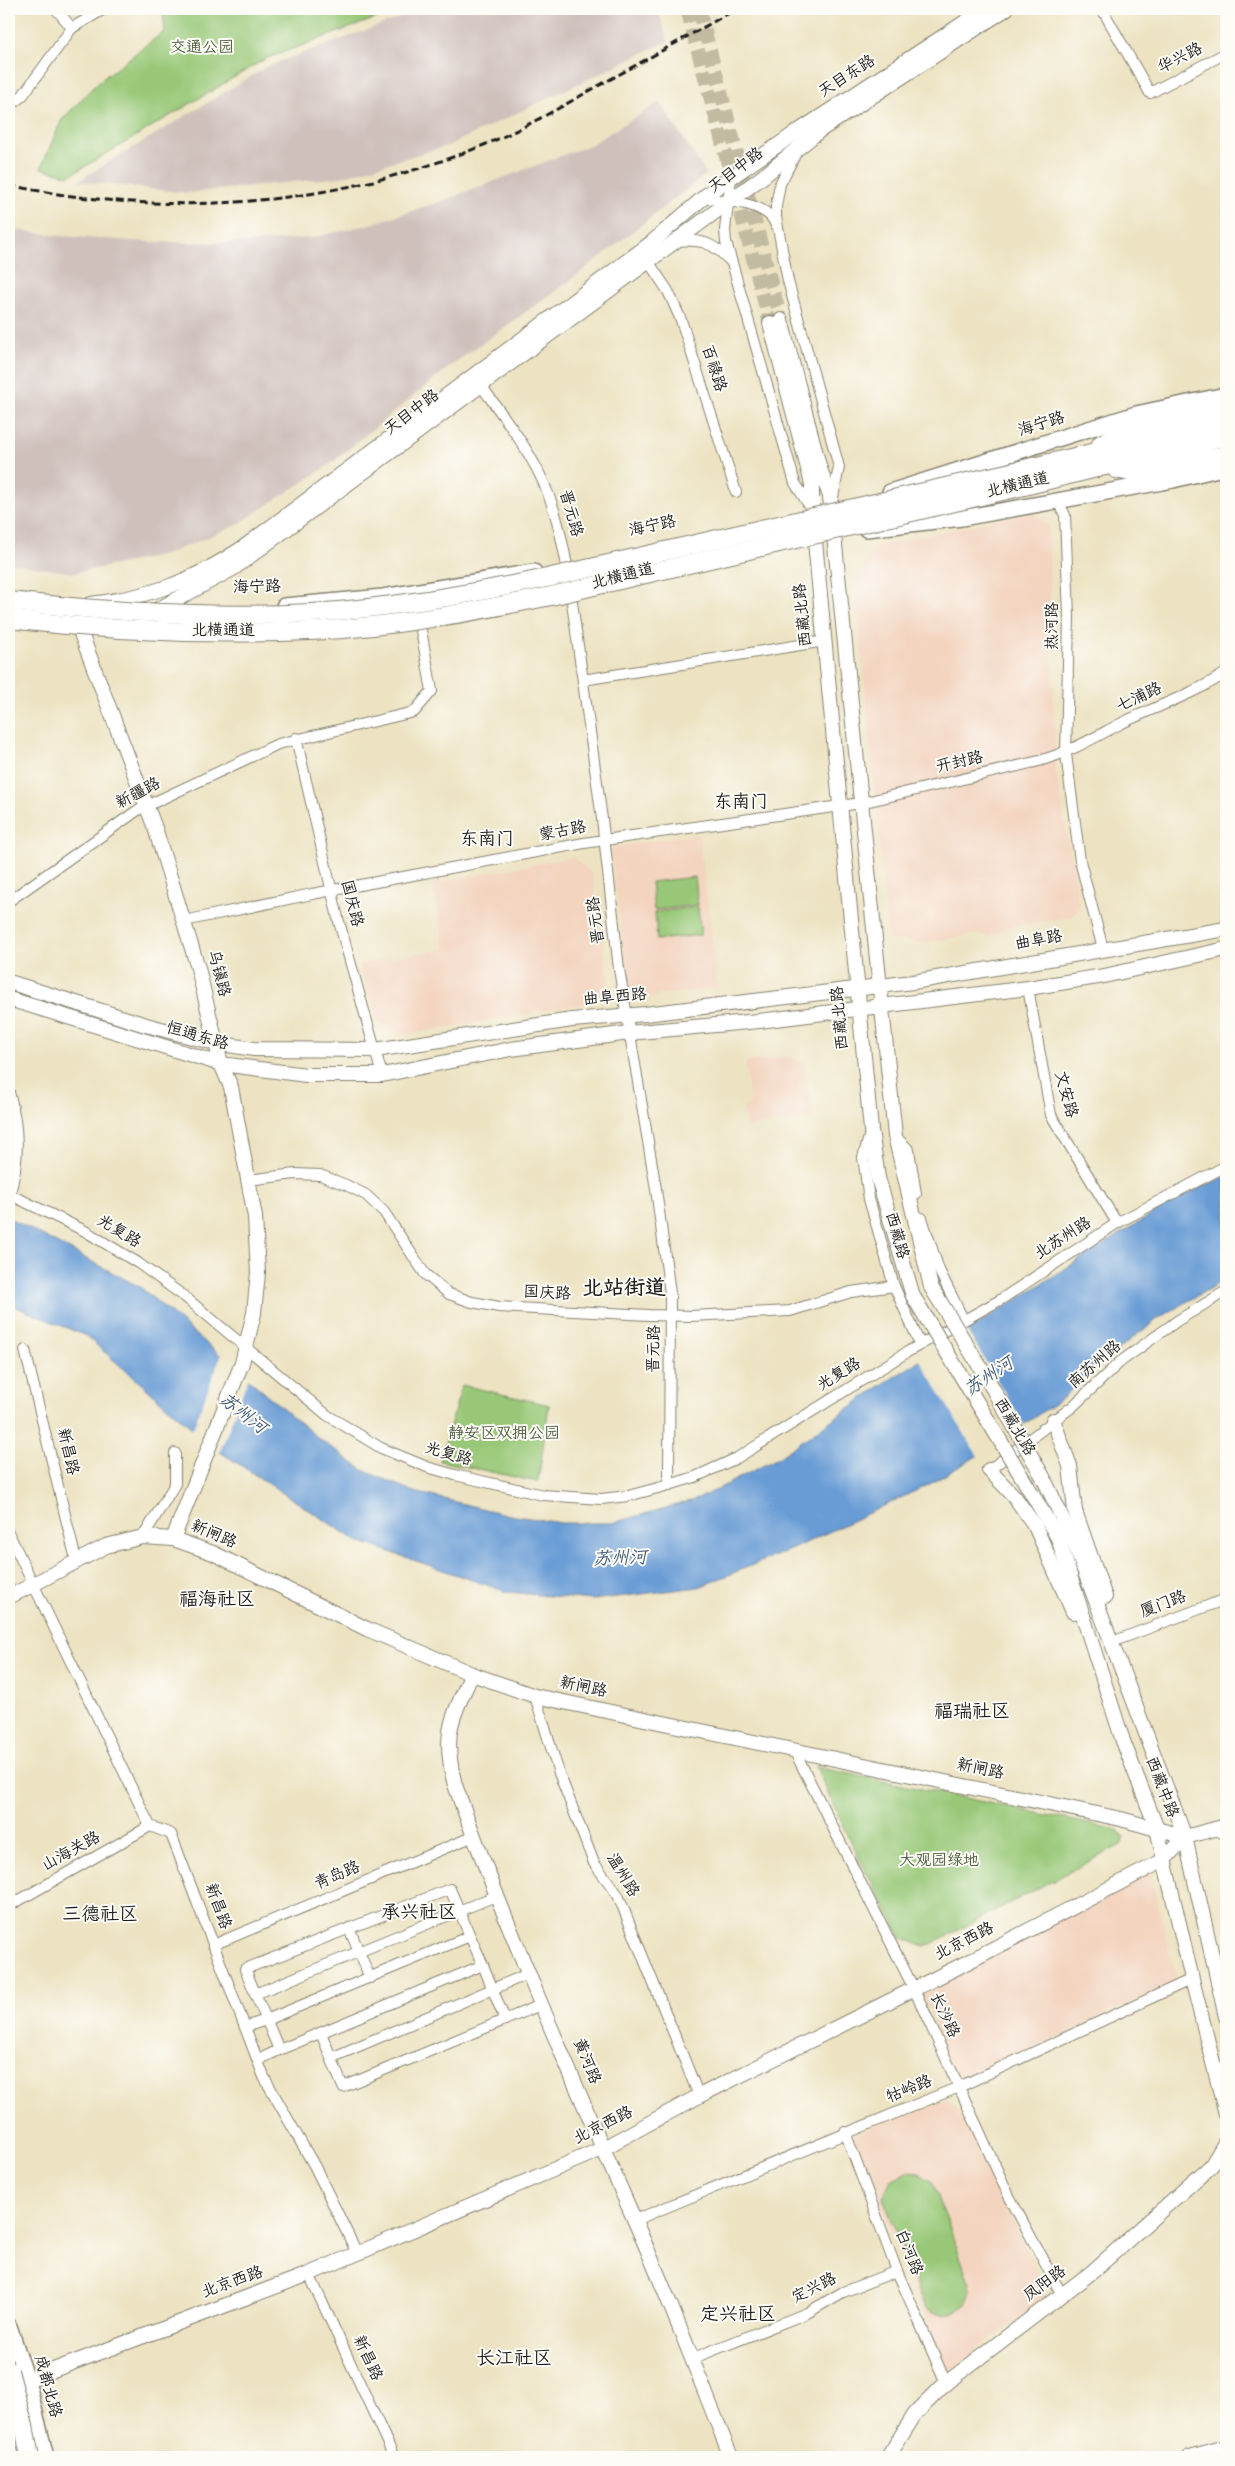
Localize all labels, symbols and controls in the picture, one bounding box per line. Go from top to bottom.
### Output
park label: 交通公园 [170,39,234,59]
street label: 华兴路 [1154,39,1207,79]
street label: 天目东路 [815,51,880,103]
street label: 天目中路 [705,144,768,199]
street label: 百禄路 [696,343,730,395]
street label: 天目中路 [381,386,444,441]
street label: 海宁路 [1016,408,1068,442]
street label: 北横通道 [984,470,1051,503]
street label: 晋元路 [553,488,587,540]
street label: 海宁路 [627,512,678,542]
street label: 北横通道 [589,560,656,595]
street label: 海宁路 [233,577,281,599]
street label: 西藏北路 [790,582,818,648]
street label: 热河路 [1043,602,1064,650]
street label: 北横通道 [191,622,255,642]
street label: 七浦路 [1113,678,1166,718]
street label: 开封路 [934,747,986,779]
street label: 新疆路 [112,774,165,815]
district label: 东南门 [714,792,768,814]
street label: 蒙古路 [537,817,588,847]
district label: 东南门 [460,829,514,851]
street label: 国庆路 [335,878,367,930]
street label: 晋元路 [584,895,610,945]
street label: 曲阜路 [1013,927,1064,956]
street label: 乌镇路 [202,948,234,1000]
street label: 曲阜西路 [582,985,648,1011]
street label: 西藏北路 [828,985,854,1051]
street label: 恒通东路 [164,1018,231,1056]
street label: 文安路 [1049,1069,1081,1121]
street label: 西藏路 [879,1210,913,1262]
street label: 光复路 [93,1211,145,1254]
street label: 北苏州路 [1031,1213,1096,1265]
district label: 北站街道 [582,1276,666,1303]
street label: 国庆路 [523,1282,572,1306]
street label: 晋元路 [644,1325,666,1373]
street label: 南苏州路 [1064,1336,1126,1394]
water label: 苏州河 [961,1352,1021,1402]
street label: 光复路 [814,1354,865,1397]
water label: 苏州河 [214,1389,273,1442]
street label: 西藏北路 [988,1395,1039,1460]
park label: 静安区双拥公园 [448,1424,560,1445]
street label: 新昌路 [51,1426,83,1478]
street label: 光复路 [422,1438,474,1472]
street label: 新闸路 [187,1516,240,1554]
water label: 苏州河 [593,1547,650,1571]
street label: 厦门路 [1137,1587,1190,1623]
district label: 福海社区 [179,1589,255,1613]
street label: 新闸路 [558,1673,609,1703]
district label: 福瑞社区 [934,1701,1010,1725]
street label: 西藏中路 [1140,1754,1182,1821]
street label: 新闸路 [955,1755,1006,1785]
street label: 山海关路 [38,1827,105,1877]
street label: 温州路 [600,1849,643,1901]
park label: 大观园绿地 [899,1852,979,1872]
street label: 青岛路 [311,1857,364,1895]
street label: 新昌路 [199,1881,235,1933]
district label: 承兴社区 [381,1903,457,1926]
district label: 三德社区 [62,1904,138,1928]
street label: 北京西路 [931,1918,998,1966]
street label: 长沙路 [924,1989,964,2042]
street label: 黄河路 [567,2035,605,2088]
street label: 牯岭路 [883,2071,936,2109]
street label: 北京西路 [570,2102,637,2150]
street label: 白河路 [889,2226,927,2279]
street label: 凤阳路 [1020,2261,1071,2307]
street label: 北京西路 [199,2262,266,2304]
street label: 定兴路 [788,2269,841,2309]
district label: 定兴社区 [700,2304,776,2328]
street label: 新昌路 [347,2332,387,2385]
district label: 长江社区 [476,2348,552,2372]
street label: 成都北路 [29,2353,65,2420]

